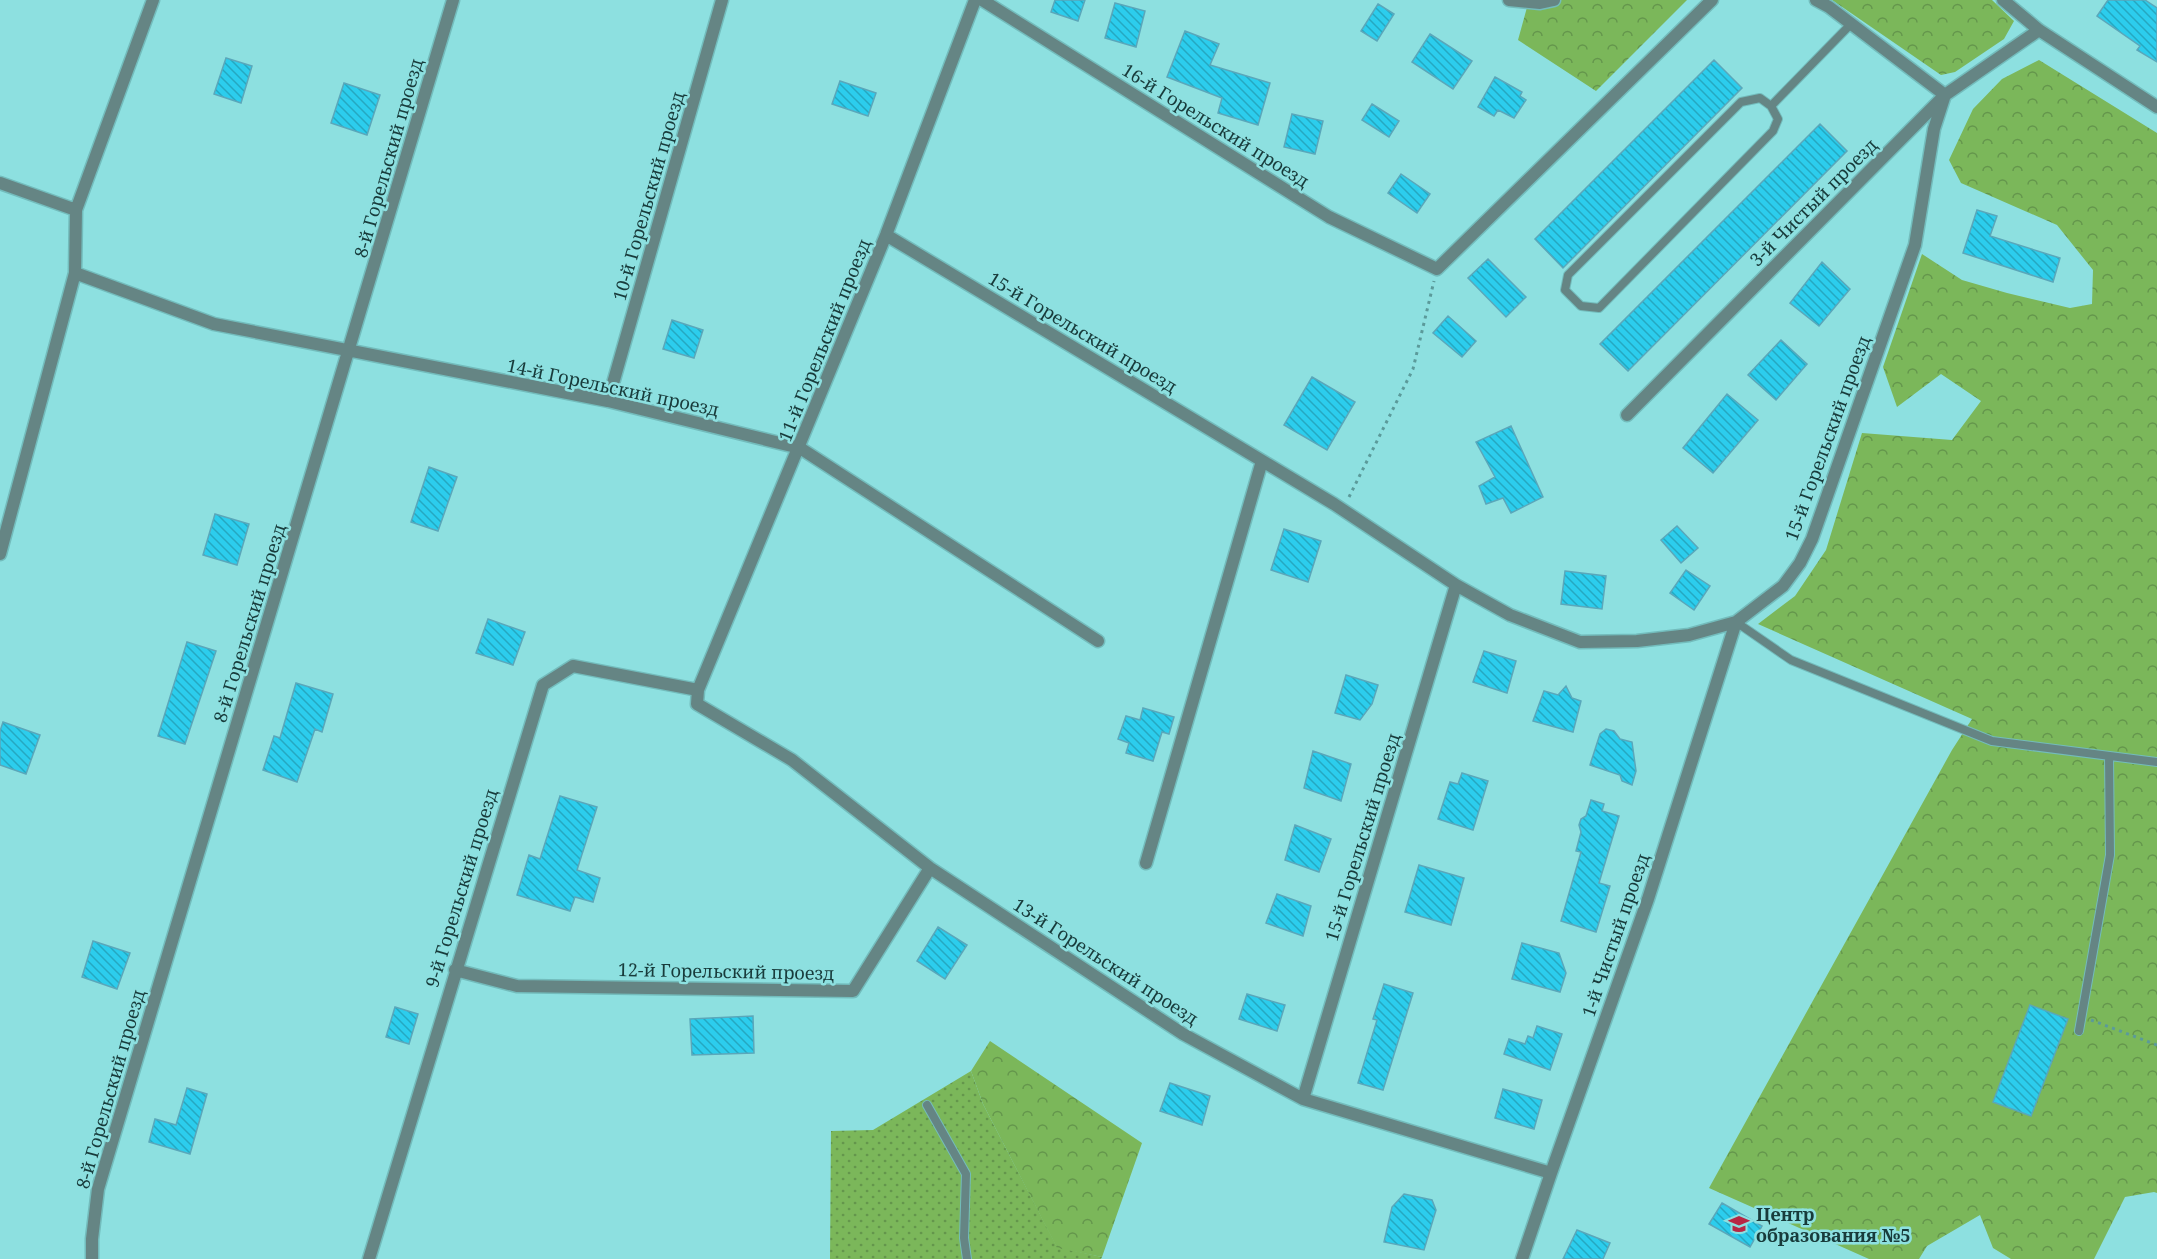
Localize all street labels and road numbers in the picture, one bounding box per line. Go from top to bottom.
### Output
street label: 8-й Горельский проезд [348,56,428,260]
street label: 16-й Горельский проезд [1118,57,1314,193]
street label: 10-й Горельский проезд [607,89,689,303]
street label: 3-й Чистый проезд [1744,133,1882,271]
street label: 11-й Горельский проезд [772,235,876,445]
street label: 15-й Горельский проезд [984,266,1182,398]
street label: 15-й Горельский проезд [1779,332,1875,544]
street label: 14-й Горельский проезд [505,353,721,421]
street label: 8-й Горельский проезд [207,521,291,725]
street label: 15-й Горельский проезд [1319,730,1405,944]
street label: 9-й Горельский проезд [419,786,503,990]
street label: 1-й Чистый проезд [1576,850,1654,1020]
street label: 13-й Горельский проезд [1009,892,1203,1030]
street label: 12-й Горельский проезд [618,957,834,985]
street label: 8-й Горельский проезд [70,987,150,1191]

